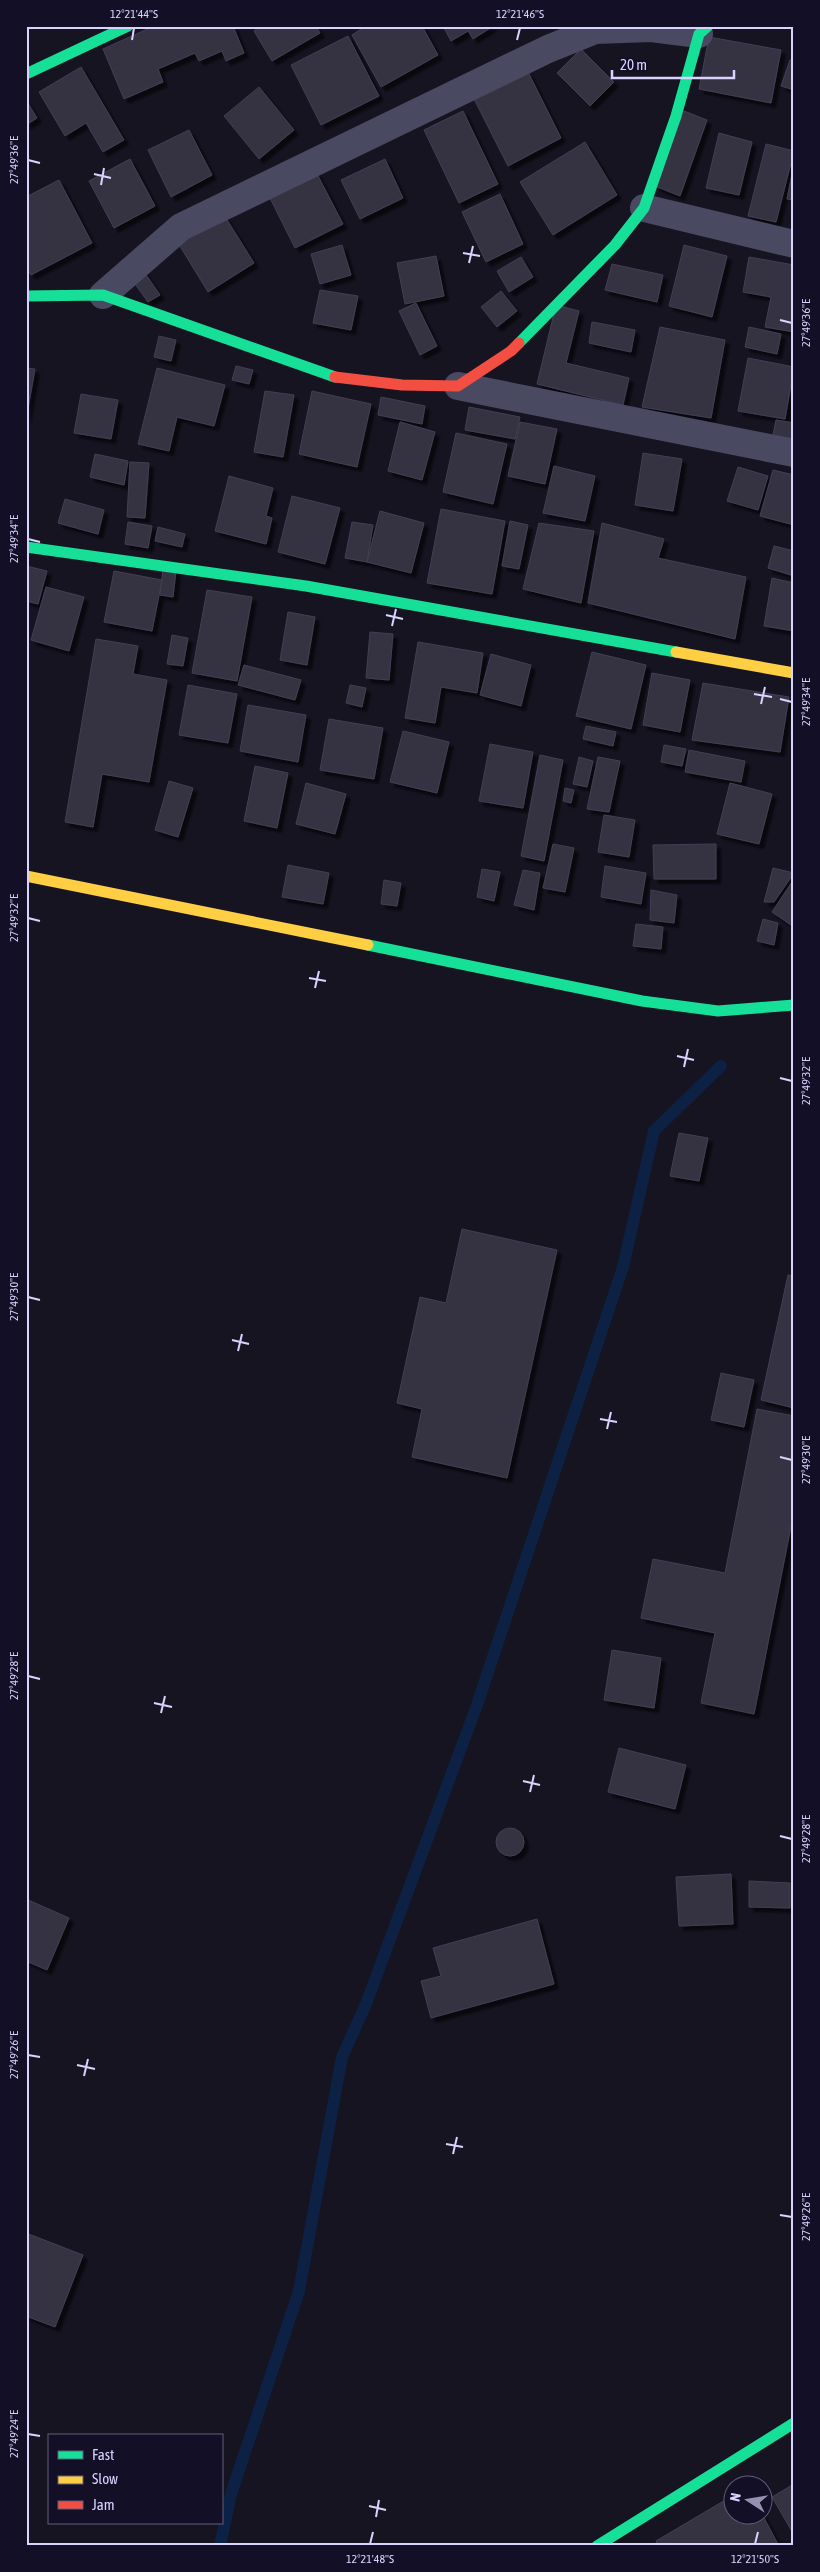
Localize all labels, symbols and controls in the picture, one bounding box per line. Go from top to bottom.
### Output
text: 12°21'44"S [110,7,158,21]
text: 12°21'46"S [496,7,544,21]
scale bar [612,48,735,80]
text: 20 m [620,56,647,73]
text: 27°49'36"E [7,136,21,184]
text: 27°49'36"E [799,299,813,347]
text: 27°49'34"E [7,515,21,563]
text: 27°49'34"E [799,678,813,726]
text: 27°49'32"E [7,894,21,942]
text: 27°49'32"E [799,1057,813,1105]
text: 27°49'30"E [7,1273,21,1321]
text: 27°49'30"E [799,1436,813,1484]
text: 27°49'28"E [7,1652,21,1700]
text: 27°49'28"E [799,1815,813,1863]
text: 27°49'26"E [7,2031,21,2079]
text: 27°49'26"E [799,2193,813,2241]
text: 27°49'24"E [7,2410,21,2458]
legend [48,2434,222,2524]
text: Fast [92,2446,114,2463]
text: Slow [92,2470,118,2487]
north arrow [722,2474,772,2524]
text: N [727,2492,744,2503]
text: Jam [92,2496,115,2513]
text: 12°21'48"S [346,2552,394,2566]
text: 12°21'50"S [731,2552,779,2566]

